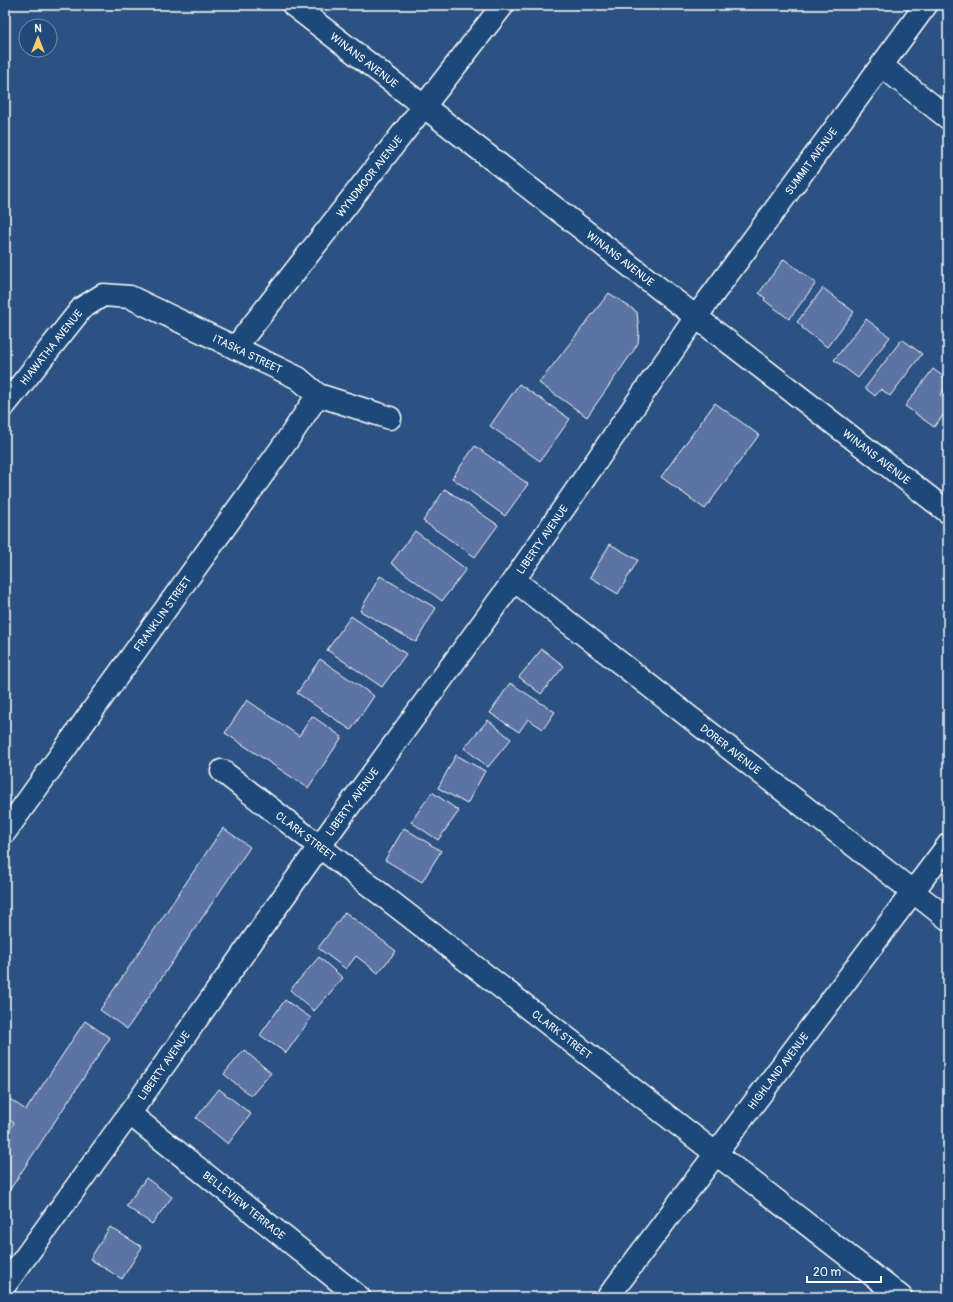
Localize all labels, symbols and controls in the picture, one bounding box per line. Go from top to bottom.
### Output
north arrow [18,18,58,58]
text: N [34,22,42,35]
street label: WINANS AVENUE [328,30,401,91]
street label: SUMMIT AVENUE [782,125,840,197]
street label: WYNDMOOR AVENUE [333,133,405,219]
street label: WINANS AVENUE [584,228,657,289]
street label: HIAWATHA AVENUE [17,306,85,387]
street label: ITASKA STREET [211,331,284,376]
street label: WINANS AVENUE [840,426,913,487]
street label: LIBERTY AVENUE [514,502,571,576]
street label: FRANKLIN STREET [131,573,194,654]
street label: DORER AVENUE [698,722,764,777]
street label: LIBERTY AVENUE [323,765,381,838]
street label: CLARK STREET [273,809,338,863]
street label: CLARK STREET [529,1007,594,1062]
street label: LIBERTY AVENUE [135,1028,193,1102]
street label: HIGHLAND AVENUE [745,1030,811,1112]
street label: BELLEVIEW TERRACE [200,1168,288,1242]
scale bar [807,1258,881,1284]
text: 20 m [813,1265,842,1280]

